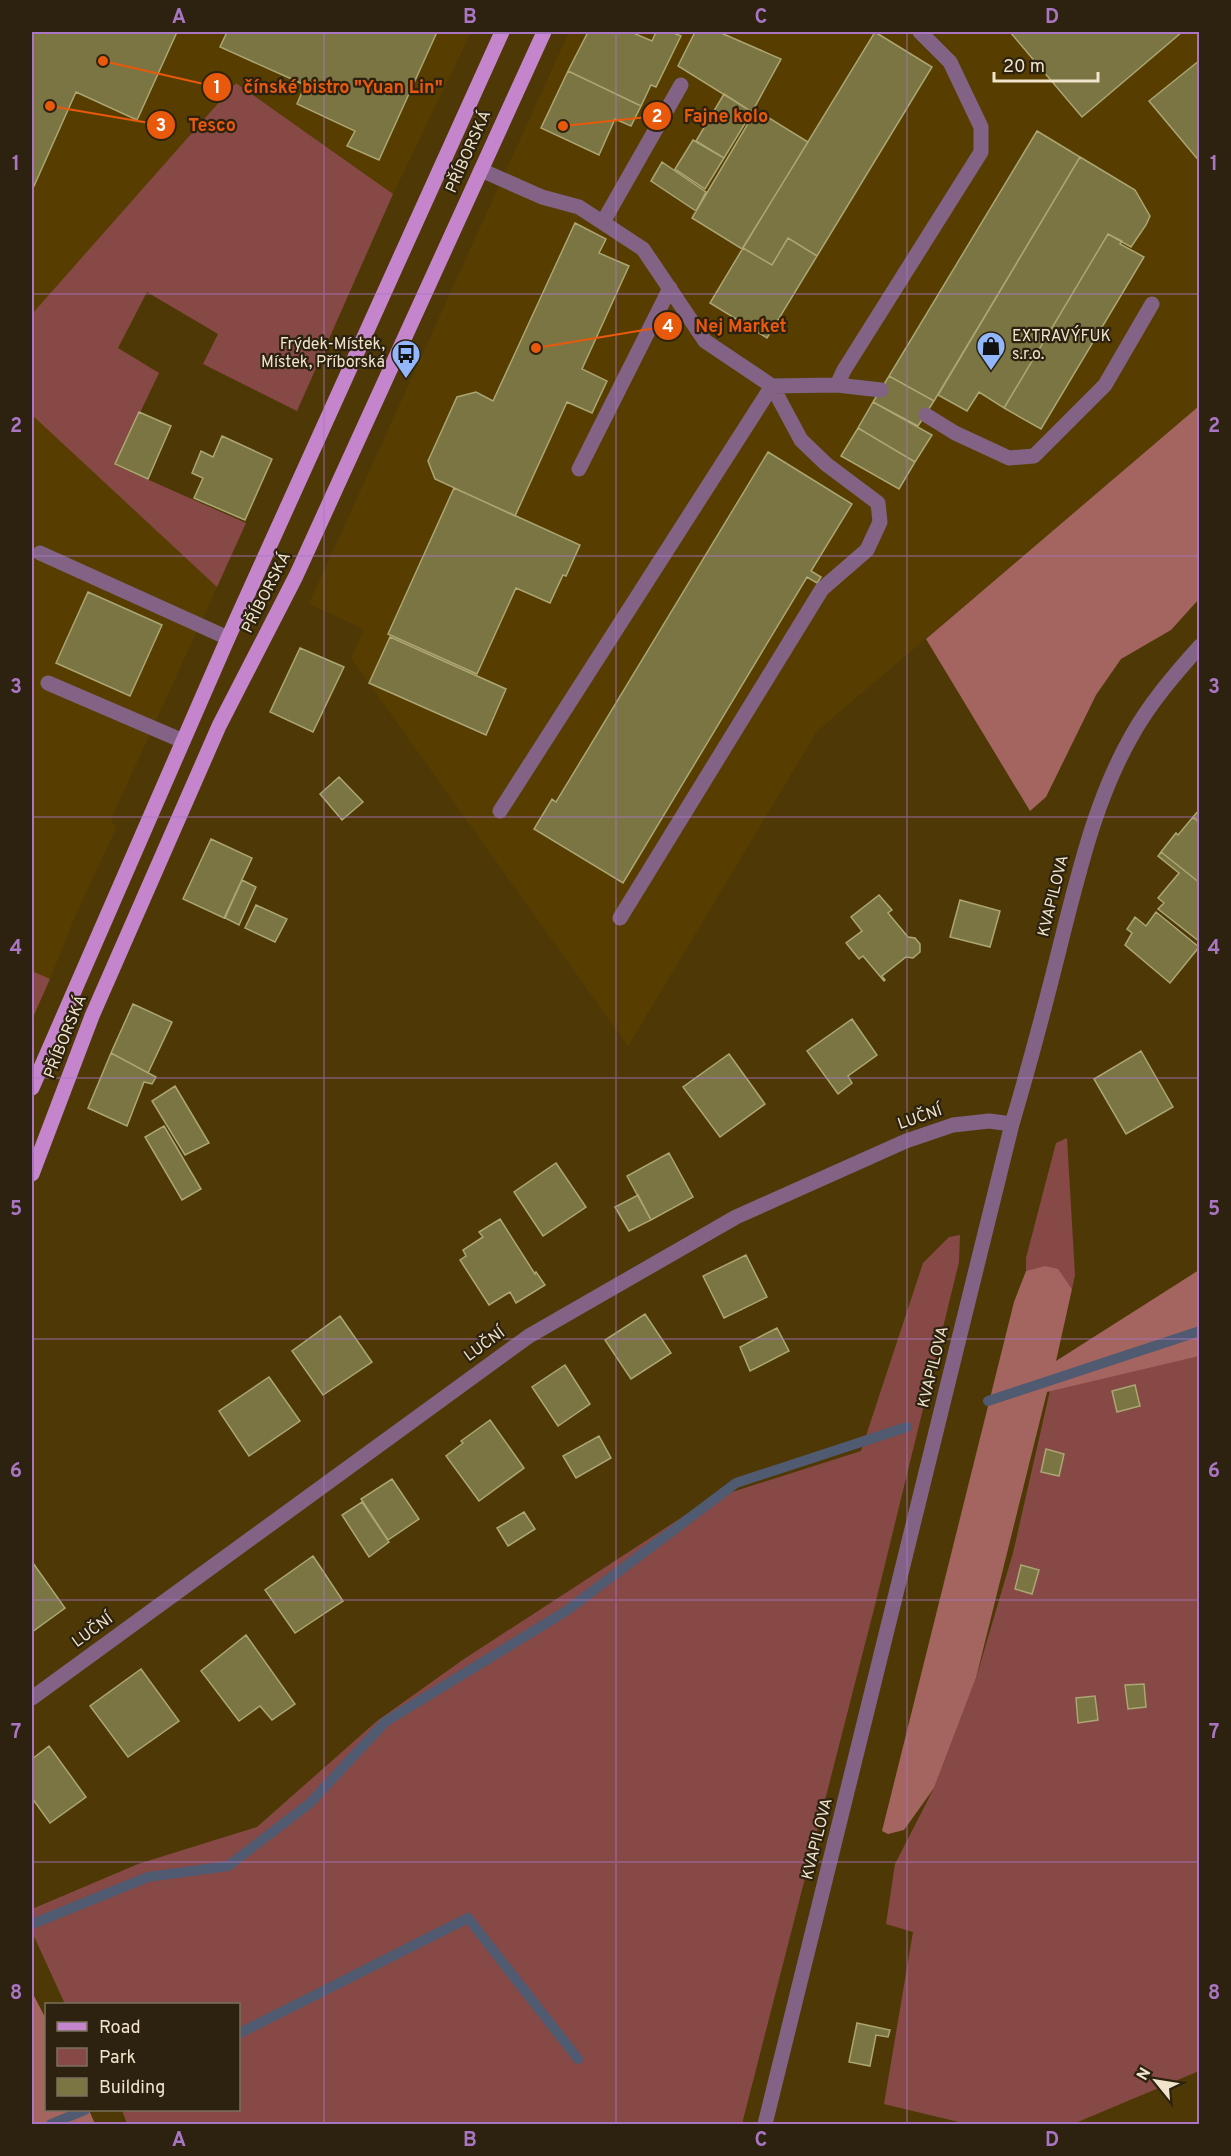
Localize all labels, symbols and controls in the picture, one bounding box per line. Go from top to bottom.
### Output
text: A [172,5,186,31]
text: B [463,5,477,31]
text: C [755,5,767,31]
text: D [1045,5,1059,31]
scale bar [994,45,1098,83]
text: 20 m [1003,56,1045,79]
callout: čínské bistro "Yuan Lin" [202,69,455,105]
text: 1 [213,77,221,100]
text: čínské bistro "Yuan Lin" [243,77,443,100]
callout: Fajne kolo [642,98,780,134]
text: 2 [651,106,663,129]
text: Fajne kolo [684,106,768,129]
callout: Tesco [146,107,248,143]
street label: PŘÍBORSKÁ [440,107,496,197]
text: 3 [156,115,166,138]
text: Tesco [188,115,236,138]
text: 1 [12,152,20,178]
text: 1 [1210,152,1218,178]
callout: Nej Market [653,308,798,344]
text: 4 [662,316,674,339]
text: Nej Market [695,316,787,339]
place label: EXTRAVÝFUK s.r.o. [1012,325,1111,365]
shop icon: EXTRAVÝFUK s.r.o. [975,330,1007,372]
place label: Frýdek-Místek, Místek, Příborská [261,335,385,373]
bus stop icon: Frýdek-Místek, Místek, Příborská [390,338,422,380]
text: 2 [10,414,22,440]
text: 2 [1208,414,1220,440]
street label: PŘÍBORSKÁ [236,548,296,637]
text: 3 [10,675,22,701]
text: 3 [1208,675,1220,701]
street label: KVAPILOVA [1034,853,1074,939]
text: 4 [10,936,22,962]
text: 4 [1208,936,1220,962]
street label: PŘÍBORSKÁ [38,991,92,1082]
street label: LUČNÍ [894,1099,946,1135]
text: 5 [10,1197,22,1223]
text: 5 [1208,1197,1220,1223]
street label: LUČNÍ [459,1321,511,1367]
street label: KVAPILOVA [914,1324,954,1410]
text: 6 [10,1459,22,1485]
text: 6 [1208,1459,1220,1485]
street label: LUČNÍ [67,1607,119,1653]
text: 7 [11,1720,21,1746]
text: 7 [1209,1720,1219,1746]
street label: KVAPILOVA [798,1796,838,1882]
text: 8 [10,1981,22,2007]
text: 8 [1208,1981,1220,2007]
legend [45,2003,240,2111]
text: Road [99,2017,141,2040]
text: Park [99,2047,136,2070]
north arrow [1126,2051,1186,2111]
text: N [1133,2065,1156,2084]
text: Building [99,2077,165,2100]
text: A [172,2128,186,2154]
text: B [463,2128,477,2154]
text: C [755,2128,767,2154]
text: D [1045,2128,1059,2154]

